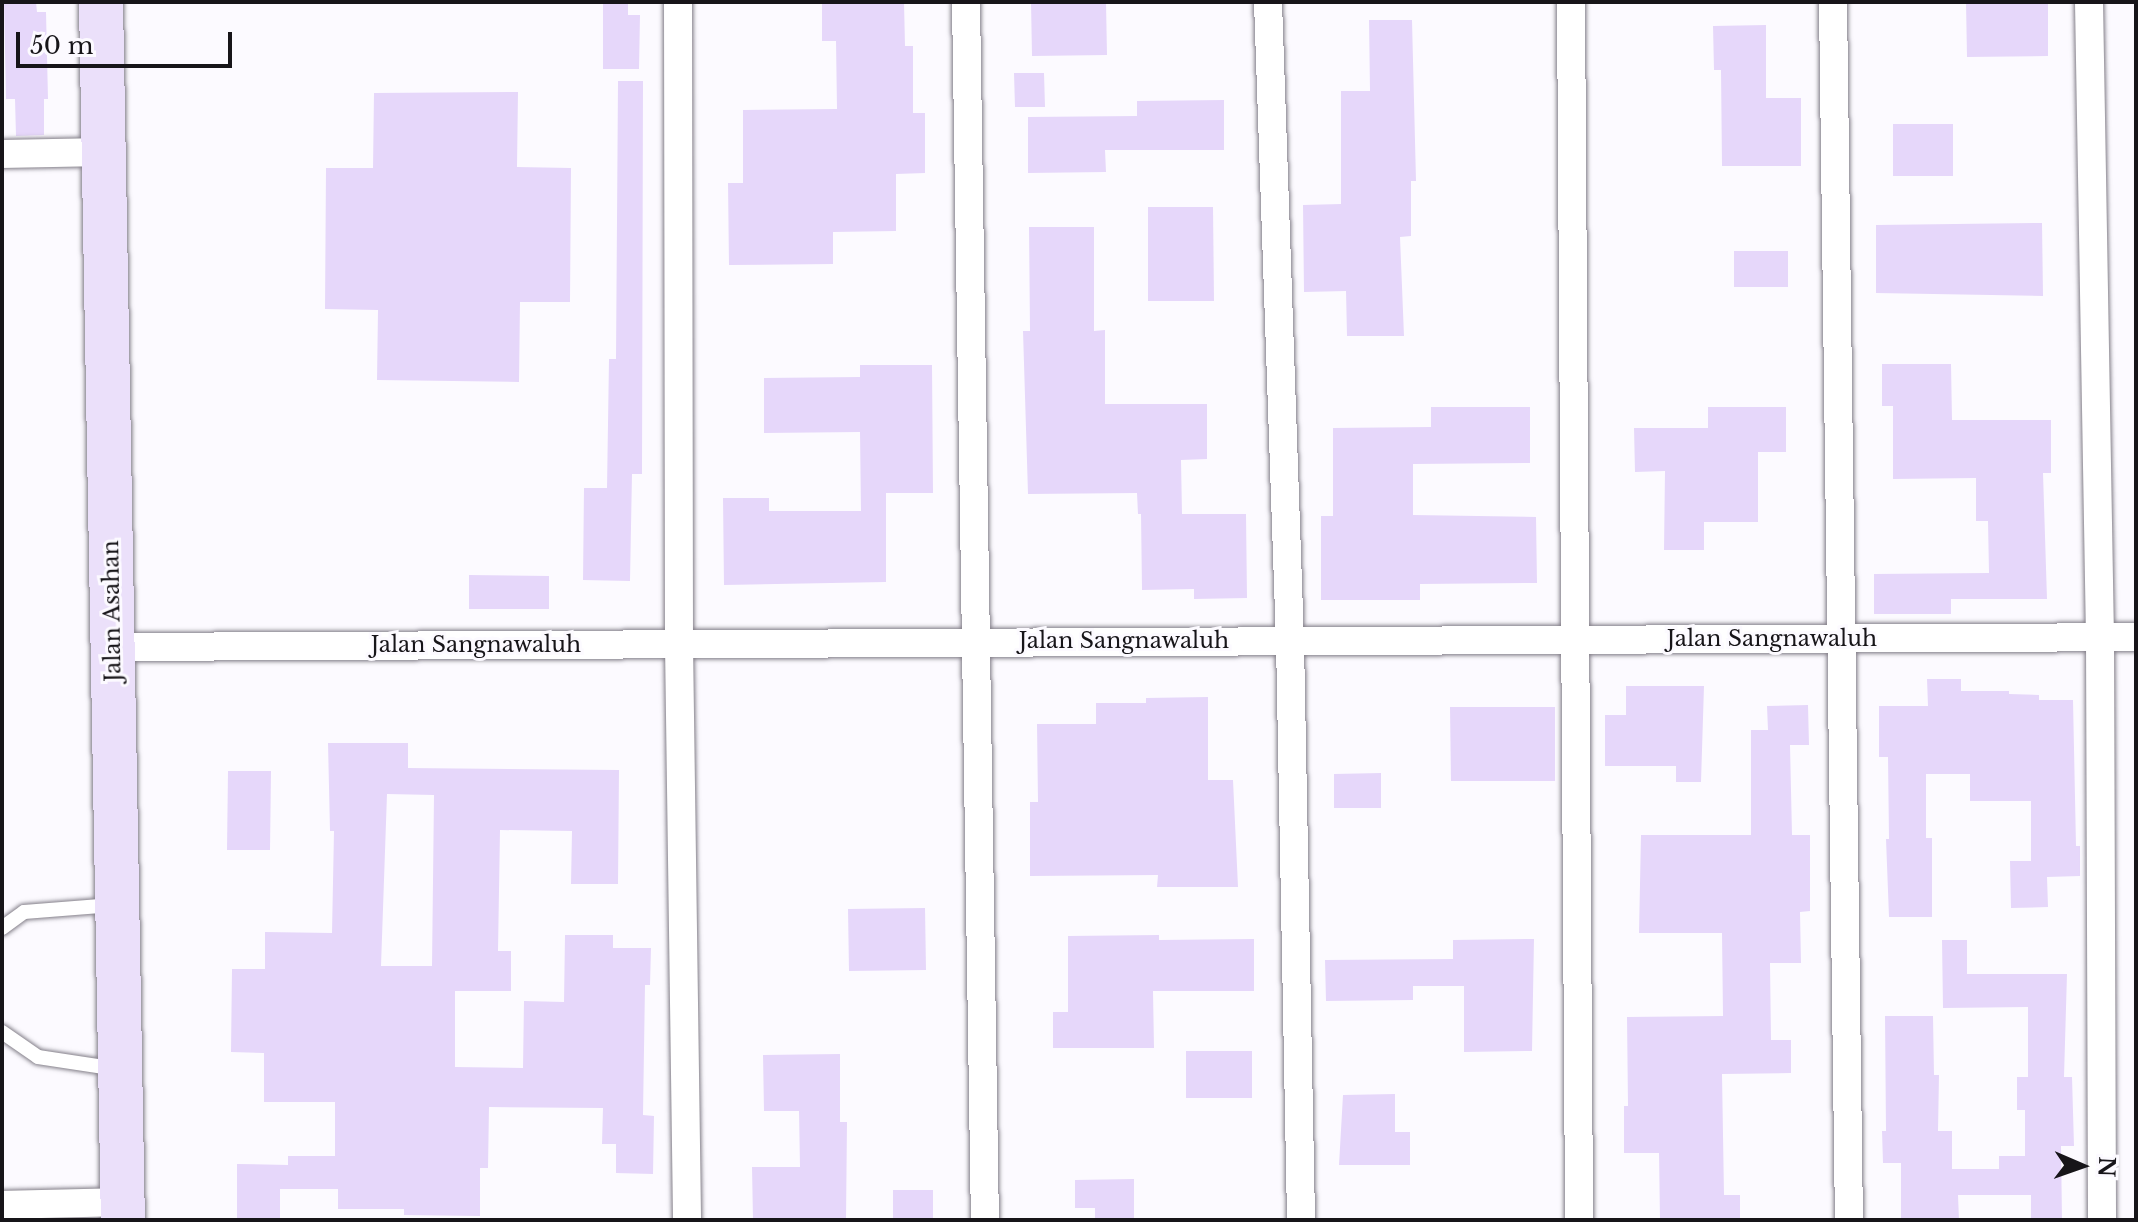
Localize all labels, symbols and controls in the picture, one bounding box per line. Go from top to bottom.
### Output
scale bar [20,16,236,66]
text: 50 m [30,31,93,60]
street label: Jalan Asahan [98,539,126,683]
street label: Jalan Sangnawaluh [1667,626,1877,652]
street label: Jalan Sangnawaluh [1019,628,1229,654]
street label: Jalan Sangnawaluh [371,632,581,658]
north arrow [2042,1126,2122,1206]
text: N [2093,1156,2120,1178]

